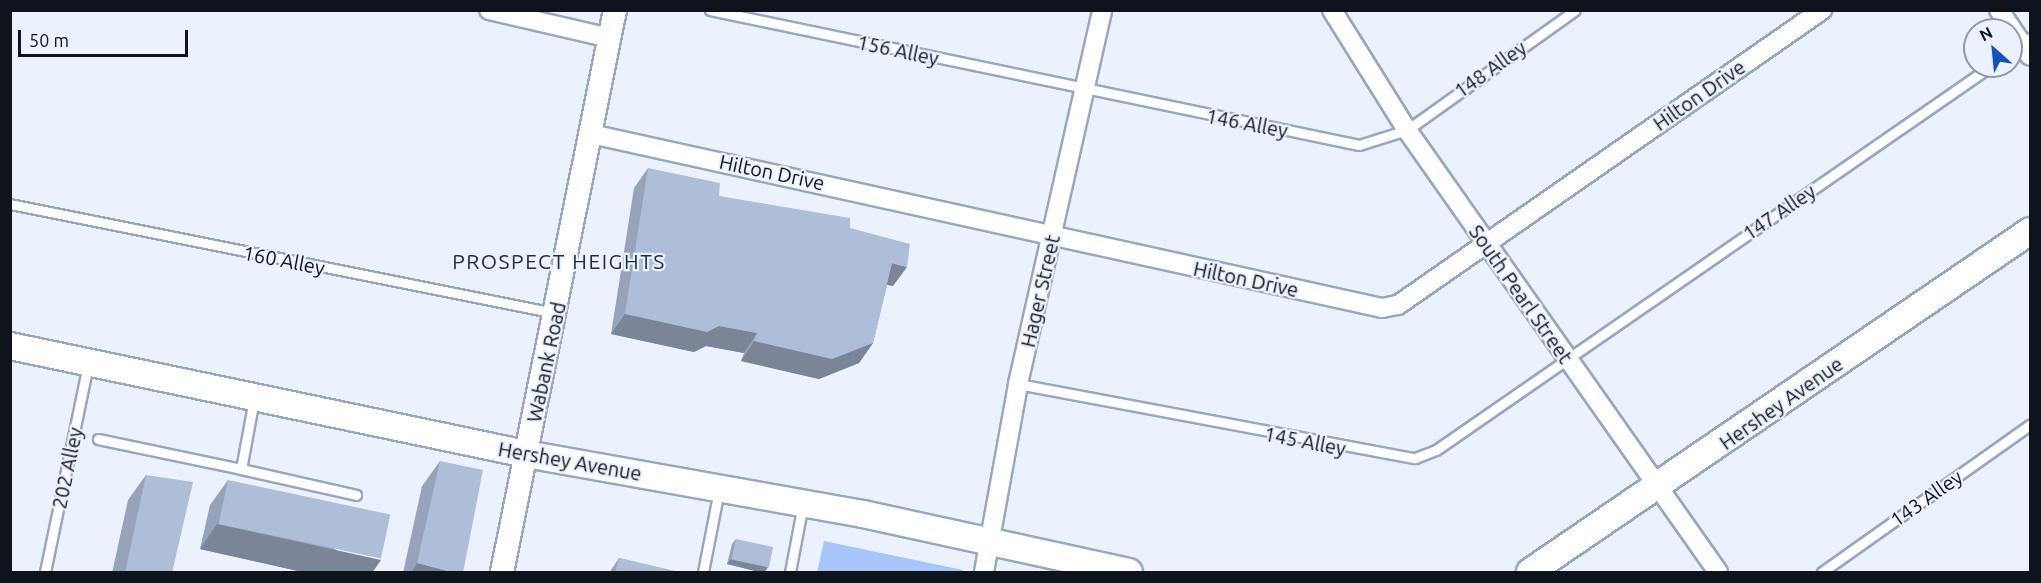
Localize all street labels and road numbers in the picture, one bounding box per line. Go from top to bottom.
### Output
street label: 156 Alley [855,30,941,70]
street label: 148 Alley [1449,35,1531,103]
street label: Hilton Drive [1648,55,1750,135]
street label: 146 Alley [1204,103,1290,143]
street label: Hilton Drive [717,149,827,195]
street label: 147 Alley [1738,179,1820,245]
street label: South Pearl Street [1464,220,1578,368]
street label: Hager Street [1015,232,1065,350]
street label: 160 Alley [241,240,327,280]
street label: Hilton Drive [1191,256,1301,302]
street label: Wabank Road [522,300,570,424]
street label: Hershey Avenue [1715,351,1847,455]
street label: 145 Alley [1262,421,1348,461]
street label: 202 Alley [47,425,87,511]
street label: Hershey Avenue [496,437,644,485]
street label: 143 Alley [1885,464,1967,532]

